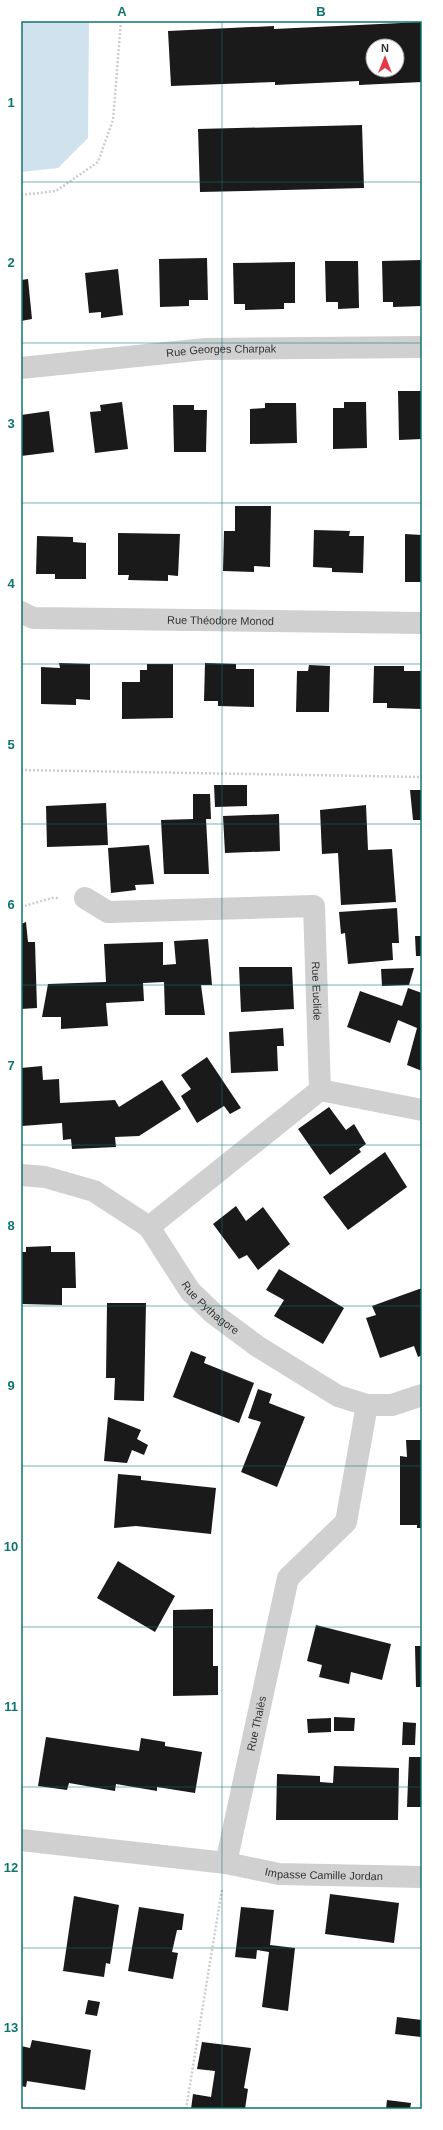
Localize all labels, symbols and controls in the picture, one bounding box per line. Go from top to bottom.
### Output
text: A [117,4,127,19]
text: B [316,4,326,19]
north arrow [365,38,405,78]
text: N [381,42,389,54]
text: 1 [7,95,15,110]
text: 2 [7,255,15,270]
street label: Rue Georges Charpak [166,342,277,359]
text: 3 [7,416,15,431]
text: 4 [7,576,15,591]
street label: Rue Théodore Monod [167,614,274,627]
text: 5 [7,737,15,752]
text: 6 [7,897,15,912]
street label: Rue Euclide [310,961,324,1021]
text: 7 [7,1058,15,1073]
text: 8 [7,1218,15,1233]
street label: Rue Pythagore [179,1279,241,1337]
text: 9 [7,1378,15,1393]
text: 10 [4,1539,18,1554]
street label: Rue Thalès [245,1694,268,1752]
text: 11 [4,1699,18,1714]
text: 12 [4,1860,18,1875]
street label: Impasse Camille Jordan [264,1865,383,1882]
text: 13 [4,2020,18,2035]

